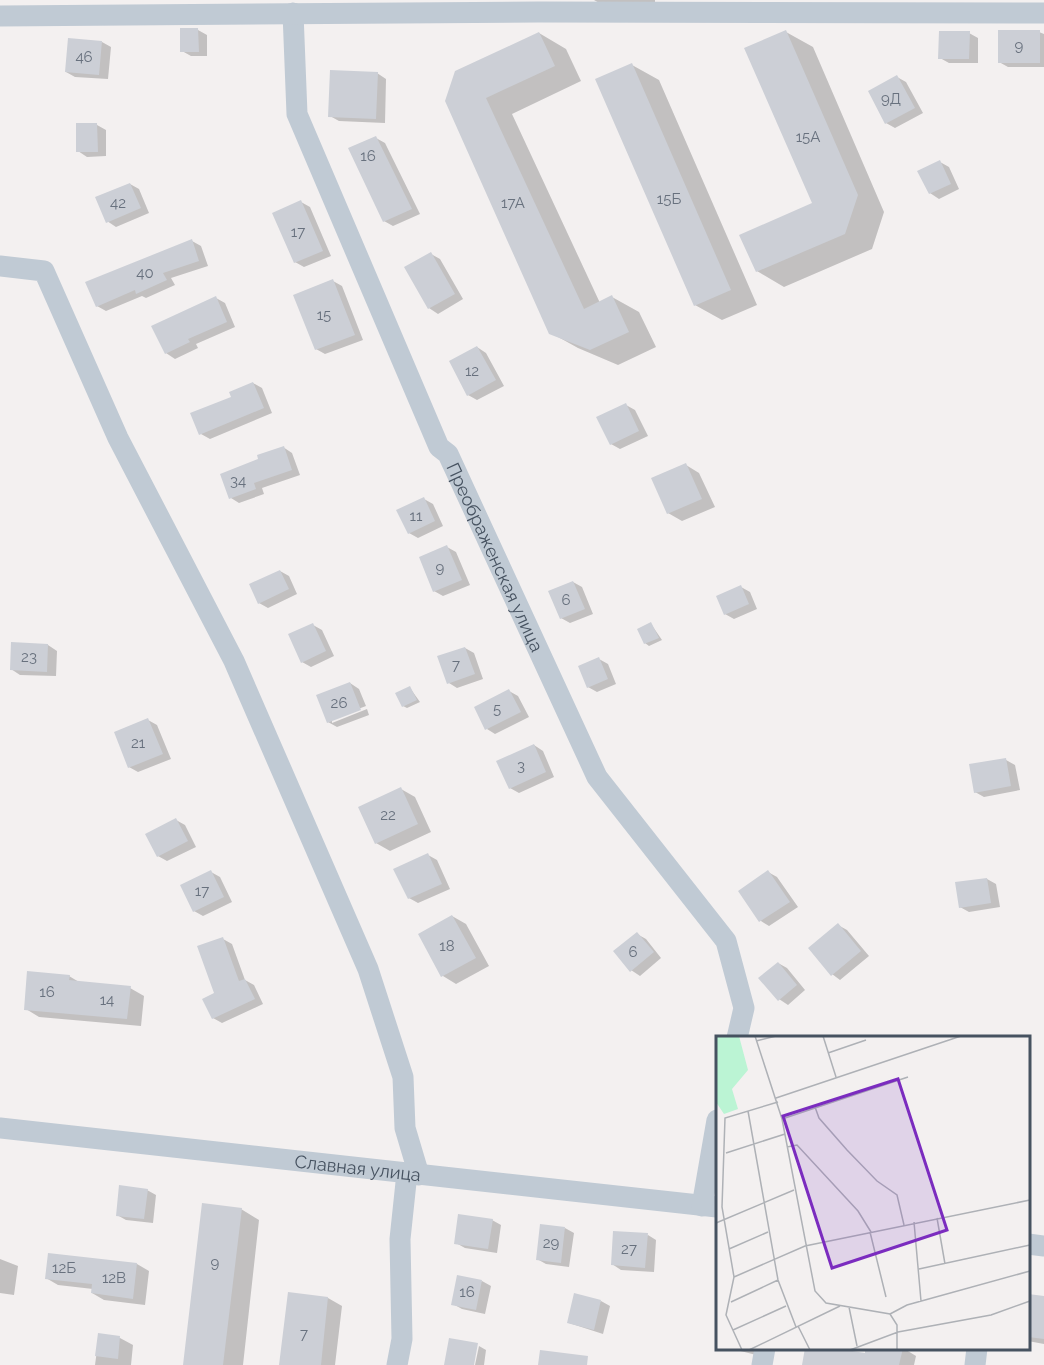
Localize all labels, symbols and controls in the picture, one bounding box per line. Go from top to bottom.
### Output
house number: 9 [1015,37,1024,55]
house number: 46 [75,48,93,66]
house number: 9Д [881,90,901,108]
house number: 15А [796,128,820,146]
house number: 16 [360,147,376,165]
house number: 15Б [657,190,681,208]
house number: 42 [110,194,126,212]
house number: 17А [501,194,525,212]
house number: 17 [291,223,305,241]
house number: 40 [136,264,154,282]
house number: 15 [317,306,331,324]
house number: 12 [465,362,479,380]
street label: Преображенская улица [443,459,548,655]
house number: 34 [230,472,246,490]
house number: 11 [410,507,423,525]
house number: 9 [436,559,445,577]
house number: 6 [561,591,571,609]
house number: 23 [21,648,37,666]
house number: 7 [452,656,460,674]
house number: 26 [331,694,347,712]
house number: 5 [493,700,501,718]
house number: 21 [131,734,146,752]
house number: 3 [517,757,525,775]
house number: 22 [380,806,396,824]
house number: 17 [195,882,209,900]
house number: 18 [439,937,455,955]
house number: 6 [628,943,638,961]
house number: 16 [39,983,55,1001]
house number: 14 [100,991,114,1009]
inset map [716,1036,1029,1350]
street label: Славная улица [294,1150,422,1185]
house number: 29 [543,1234,560,1252]
house number: 27 [621,1240,637,1258]
house number: 9 [211,1254,220,1272]
house number: 12Б [52,1259,76,1277]
house number: 12В [102,1269,126,1287]
house number: 16 [459,1283,475,1301]
house number: 7 [300,1325,308,1343]

